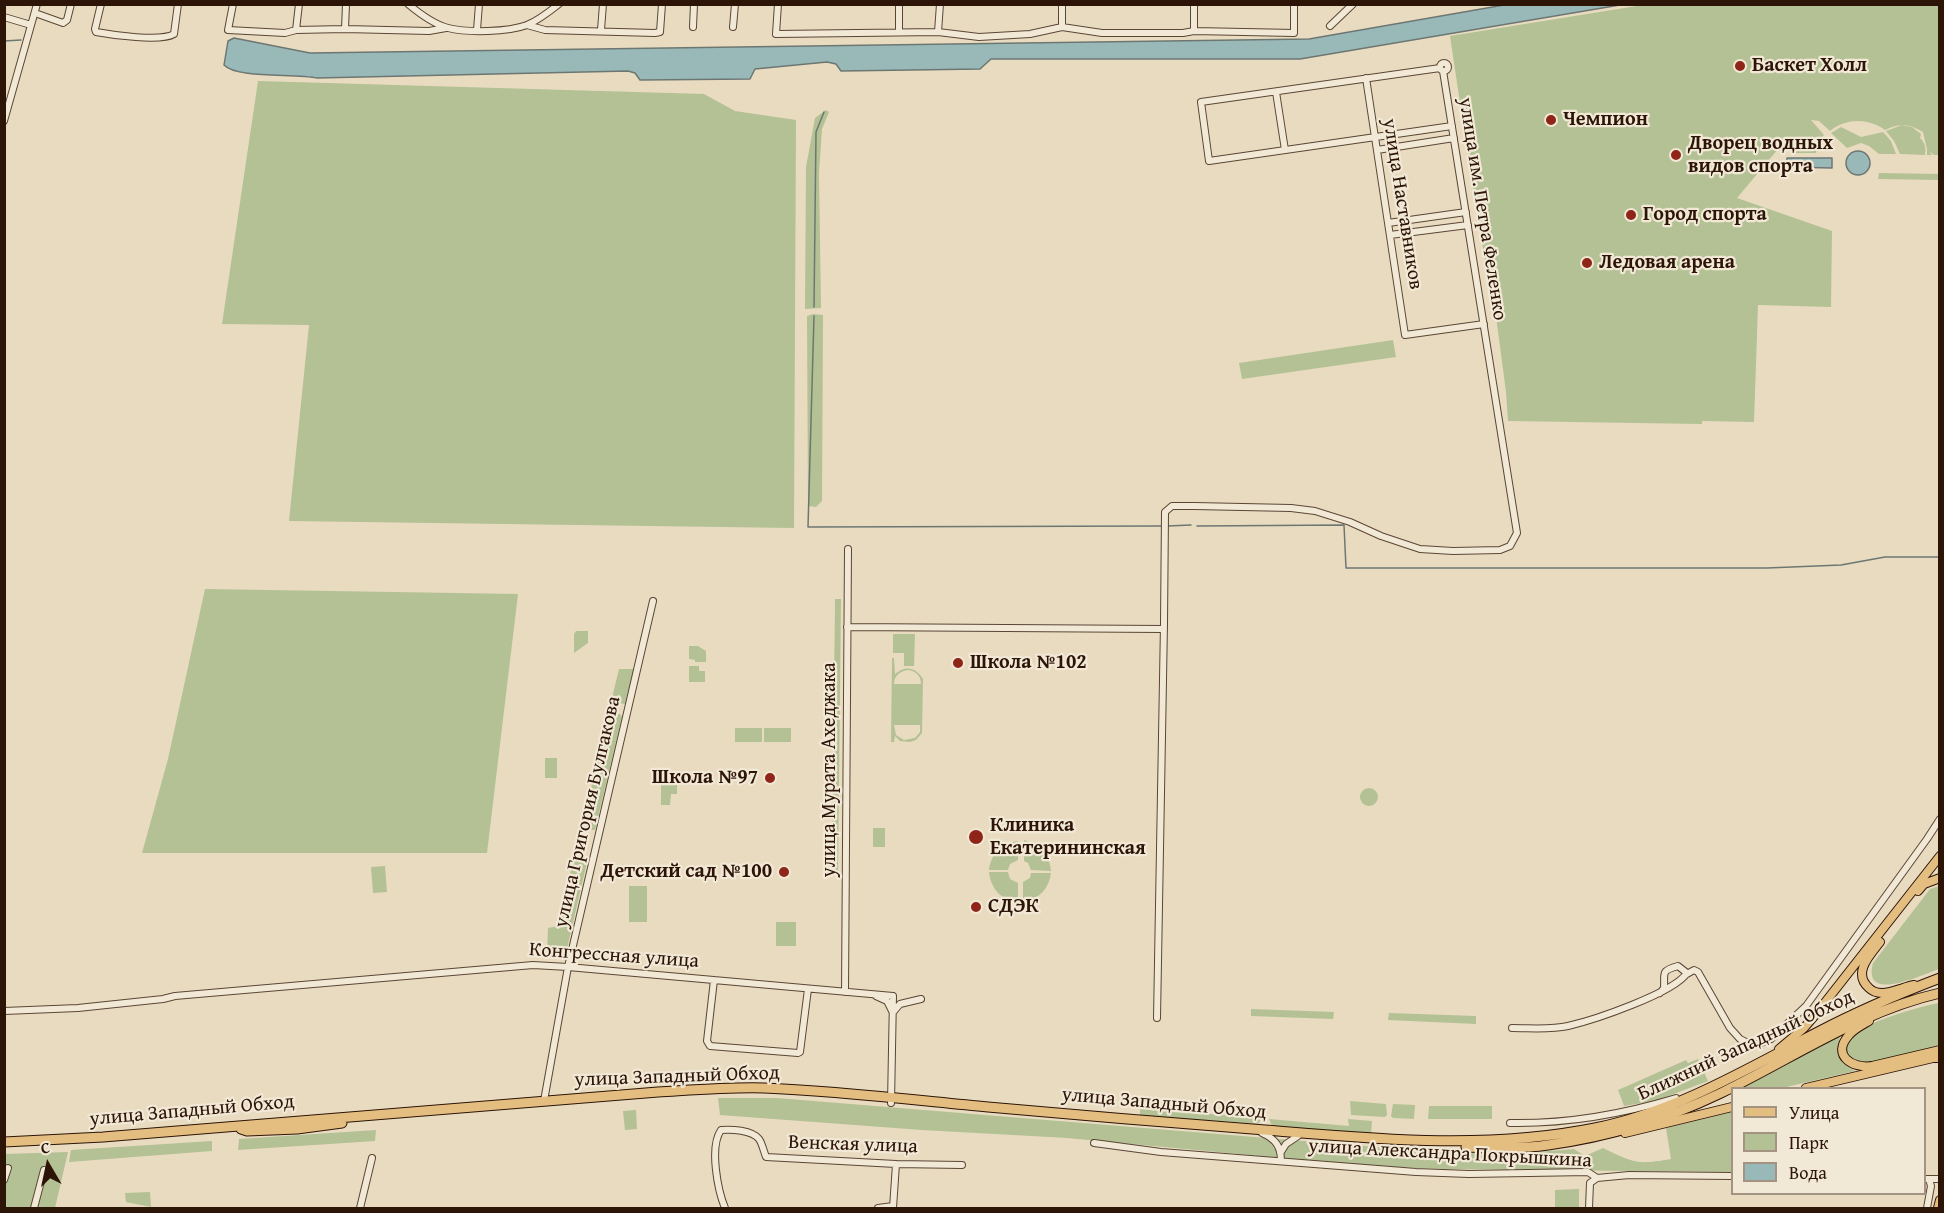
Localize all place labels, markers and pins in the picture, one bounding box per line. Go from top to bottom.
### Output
place label: Баскет Холл [1752,54,1867,78]
marker: Баскет Холл [1733,59,1747,73]
place label: Чемпион [1563,108,1648,132]
marker: Чемпион [1544,113,1558,127]
place label: Дворец водных видов спорта [1688,132,1833,179]
marker: Дворец водных видов спорта [1669,148,1683,162]
place label: Город спорта [1643,203,1767,227]
marker: Город спорта [1624,208,1638,222]
place label: Ледовая арена [1599,251,1735,275]
marker: Ледовая арена [1580,256,1594,270]
place label: Школа №102 [970,651,1087,675]
marker: Школа №102 [951,656,965,670]
place label: Школа №97 [652,766,758,790]
marker: Школа №97 [763,771,777,785]
place label: Клиника Екатерининская [990,814,1146,861]
marker: Клиника Екатерининская [967,828,985,846]
place label: Детский сад №100 [600,860,772,884]
marker: Детский сад №100 [777,865,791,879]
place label: СДЭК [988,895,1039,919]
marker: СДЭК [969,900,983,914]

